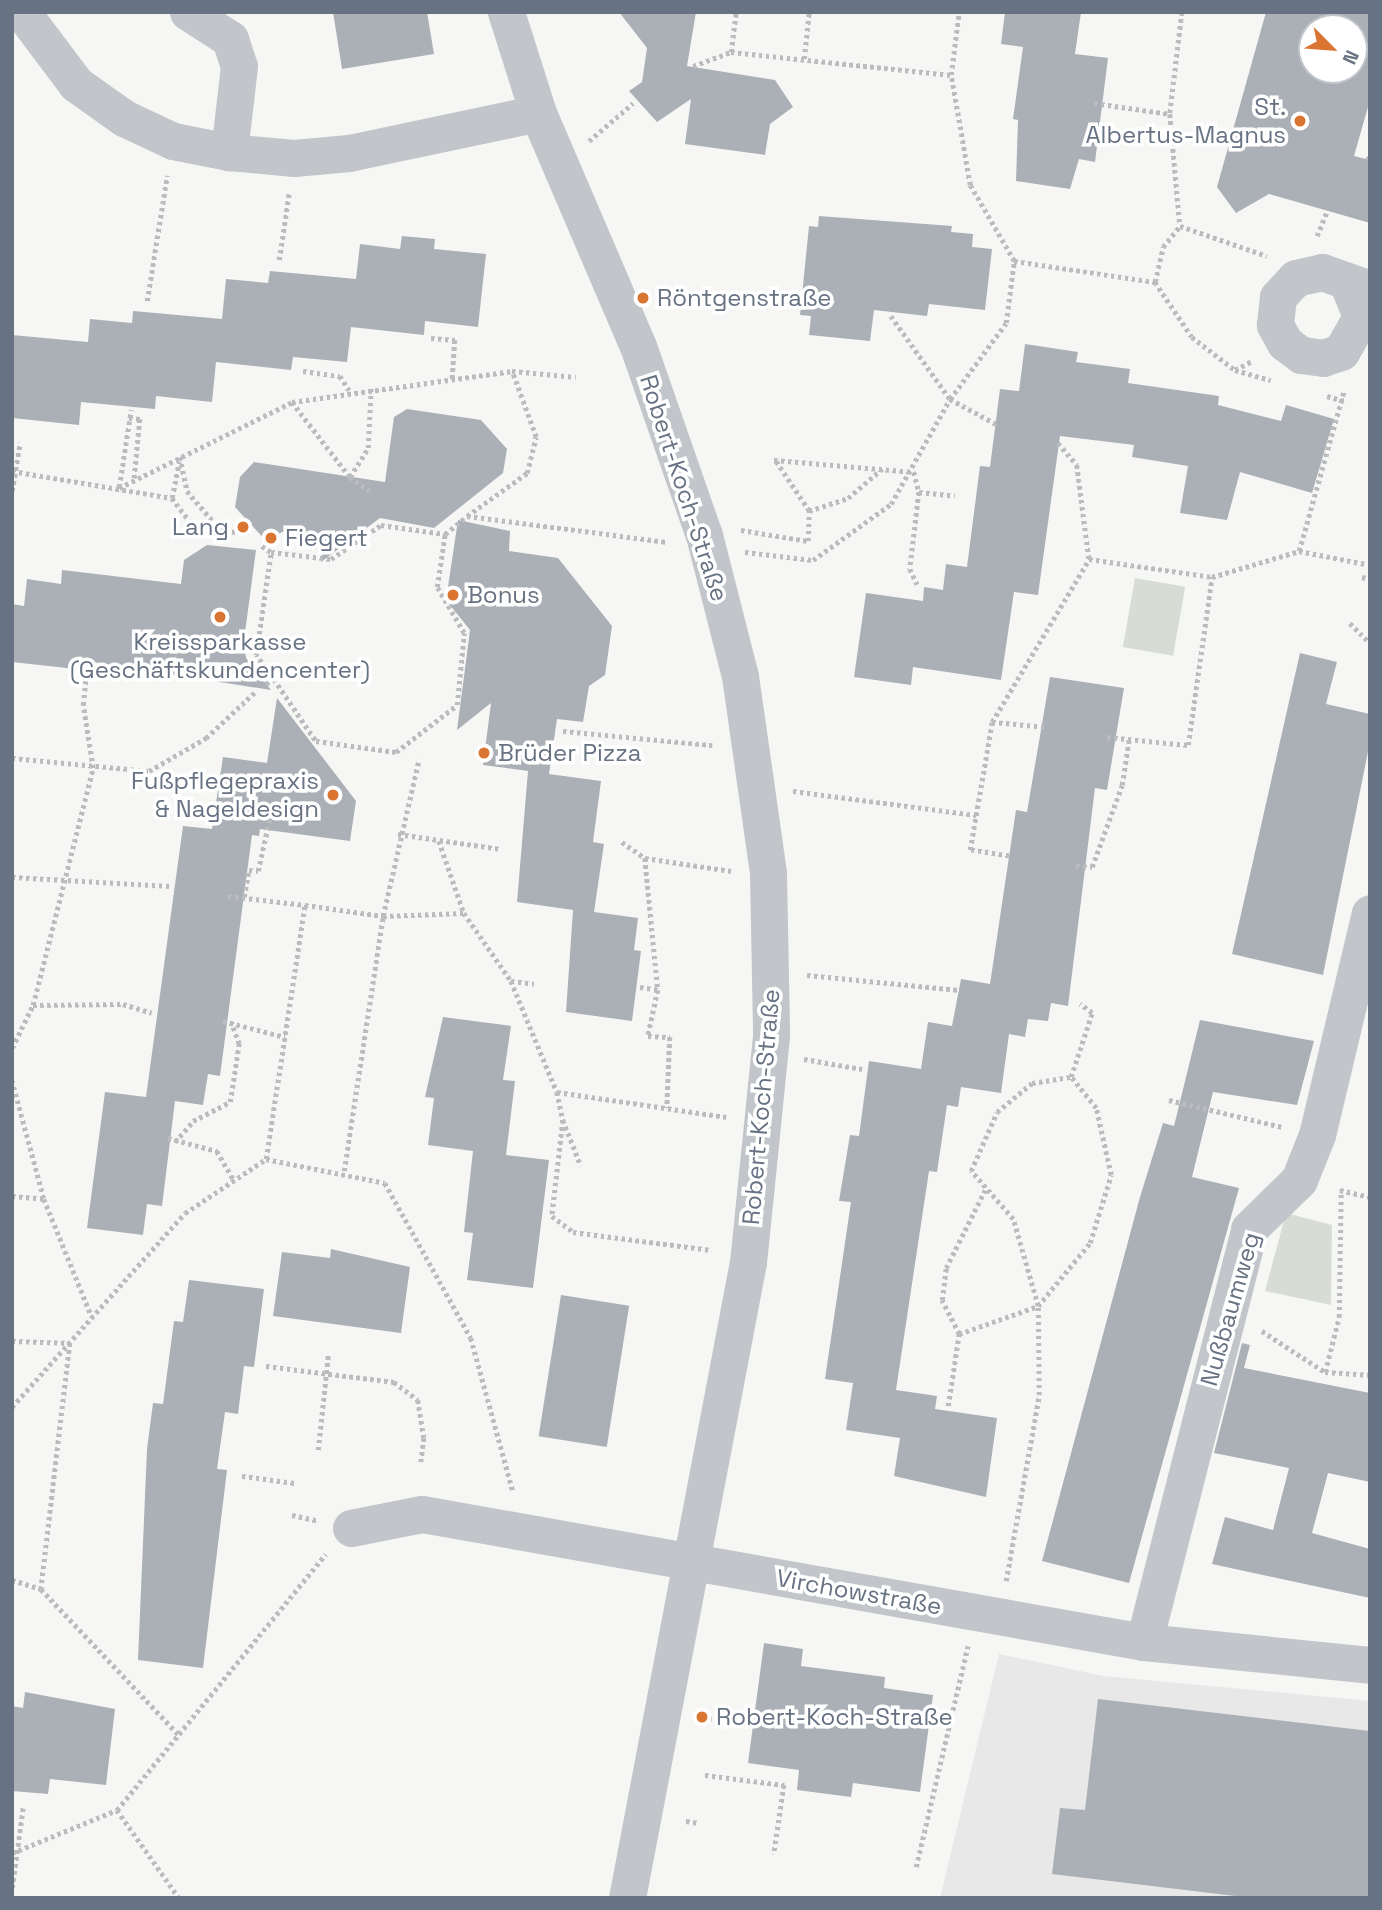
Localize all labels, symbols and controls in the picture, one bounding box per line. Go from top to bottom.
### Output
north arrow [1298,14,1368,84]
text: N [1337,46,1365,68]
place label: St. Albertus-Magnus [1085,93,1286,149]
marker: St. Albertus-Magnus [1292,113,1308,129]
place label: Röntgenstraße [657,284,831,312]
marker: Röntgenstraße [635,290,651,306]
street label: Robert-Koch-Straße [634,371,734,605]
place label: Lang [172,513,229,541]
marker: Lang [235,519,251,535]
place label: Fiegert [285,524,368,552]
marker: Fiegert [263,530,279,546]
place label: Bonus [467,581,540,609]
marker: Bonus [445,587,461,603]
marker: Kreissparkasse (Geschäftskundencenter) [212,609,228,625]
place label: Kreissparkasse (Geschäftskundencenter) [70,628,370,684]
place label: Brüder Pizza [498,739,642,767]
marker: Brüder Pizza [476,745,492,761]
place label: Fußpflegepraxis & Nageldesign [131,767,319,823]
marker: Fußpflegepraxis & Nageldesign [325,787,341,803]
street label: Robert-Koch-Straße [736,988,786,1226]
street label: Nußbaumweg [1194,1229,1266,1389]
street label: Virchowstraße [774,1563,944,1621]
place label: Robert-Koch-Straße [716,1703,953,1731]
marker: Robert-Koch-Straße [694,1709,710,1725]

